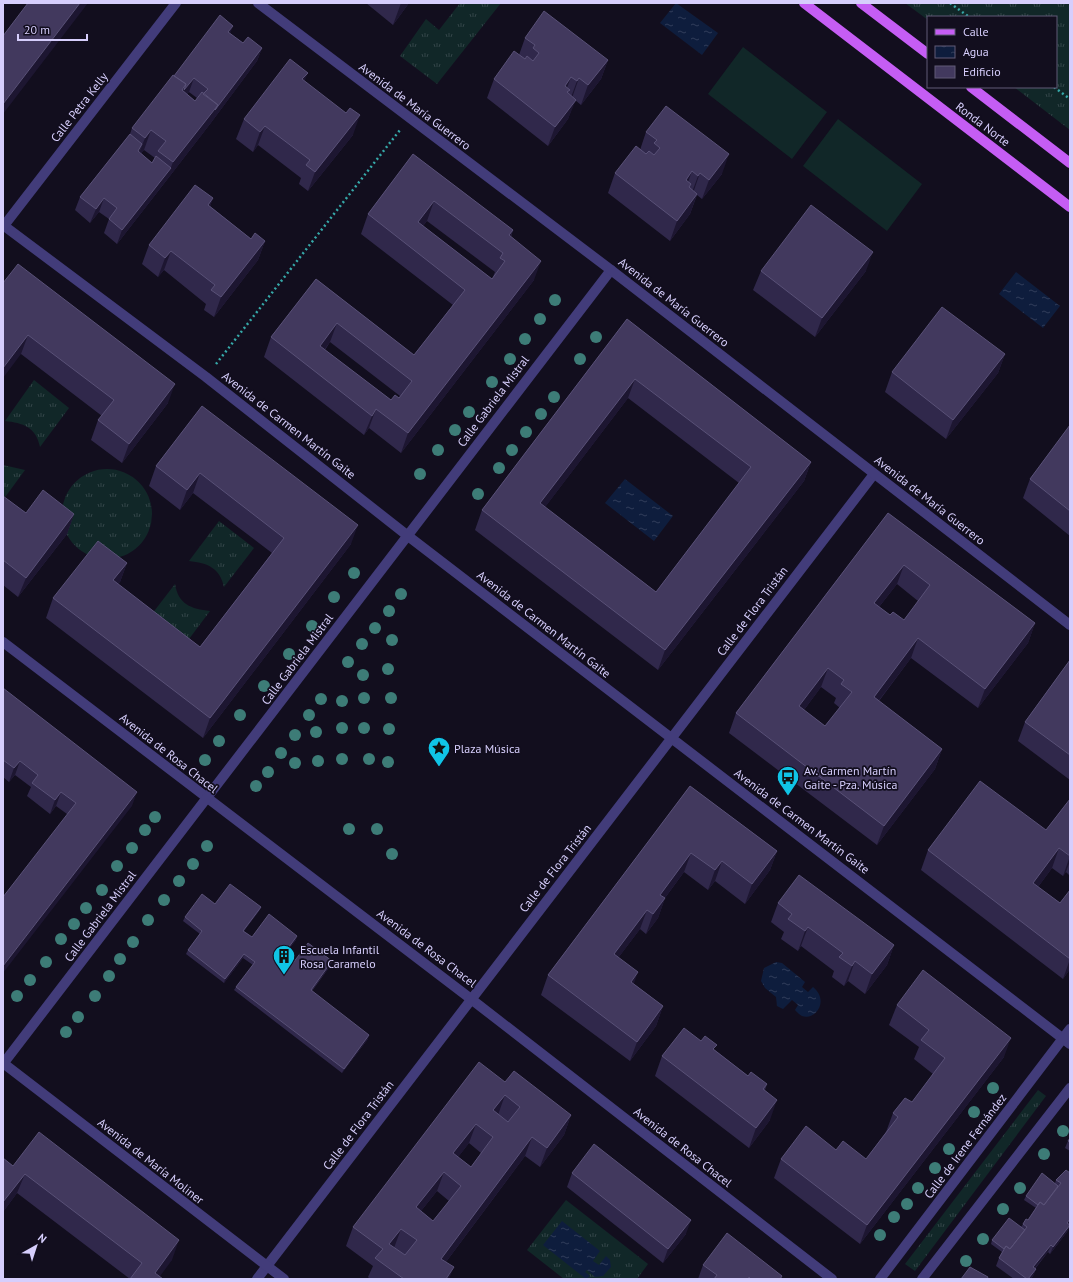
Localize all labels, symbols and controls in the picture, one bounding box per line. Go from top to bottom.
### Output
scale bar [18,16,87,42]
legend [927,16,1057,88]
text: 20 m [24,22,50,37]
text: Calle [963,24,989,39]
text: Agua [963,44,989,59]
street label: Avenida de María Guerrero [356,59,474,153]
text: Edificio [963,64,1001,79]
street label: Calle Petra Kelly [47,69,111,145]
street label: Ronda Norte [953,99,1013,149]
street label: Avenida de María Guerrero [616,254,732,350]
street label: Calle Gabriela Mistral [454,352,532,449]
street label: Avenida de Carmen Martín Gaite [219,368,359,482]
street label: Avenida de María Guerrero [872,452,988,548]
street label: Calle de Flora Tristán [714,563,790,659]
street label: Avenida de Carmen Martín Gaite [474,567,614,681]
street label: Calle Gabriela Mistral [258,610,336,707]
street label: Avenida de Rosa Chacel [117,710,222,796]
place icon: Plaza Música [426,735,452,768]
place label: Plaza Música [454,741,520,756]
place label: Av. Carmen Martín Gaite - Pza. Música [804,763,898,792]
bus stop icon: Av. Carmen Martín Gaite - Pza. Música [775,764,801,797]
street label: Avenida de Carmen Martín Gaite [731,765,873,877]
street label: Calle de Flora Tristán [516,821,594,915]
street label: Calle Gabriela Mistral [61,867,139,964]
street label: Avenida de Rosa Chacel [374,906,480,991]
place label: Escuela Infantil Rosa Caramelo [300,942,380,971]
building icon: Escuela Infantil Rosa Caramelo [271,943,297,976]
street label: Calle de Flora Tristán [320,1077,396,1173]
street label: Calle de Irene Fernández [921,1091,1009,1201]
street label: Avenida de Rosa Chacel [631,1104,736,1190]
street label: Avenida de María Moliner [95,1115,207,1207]
north arrow [16,1226,56,1266]
text: N [35,1231,50,1246]

